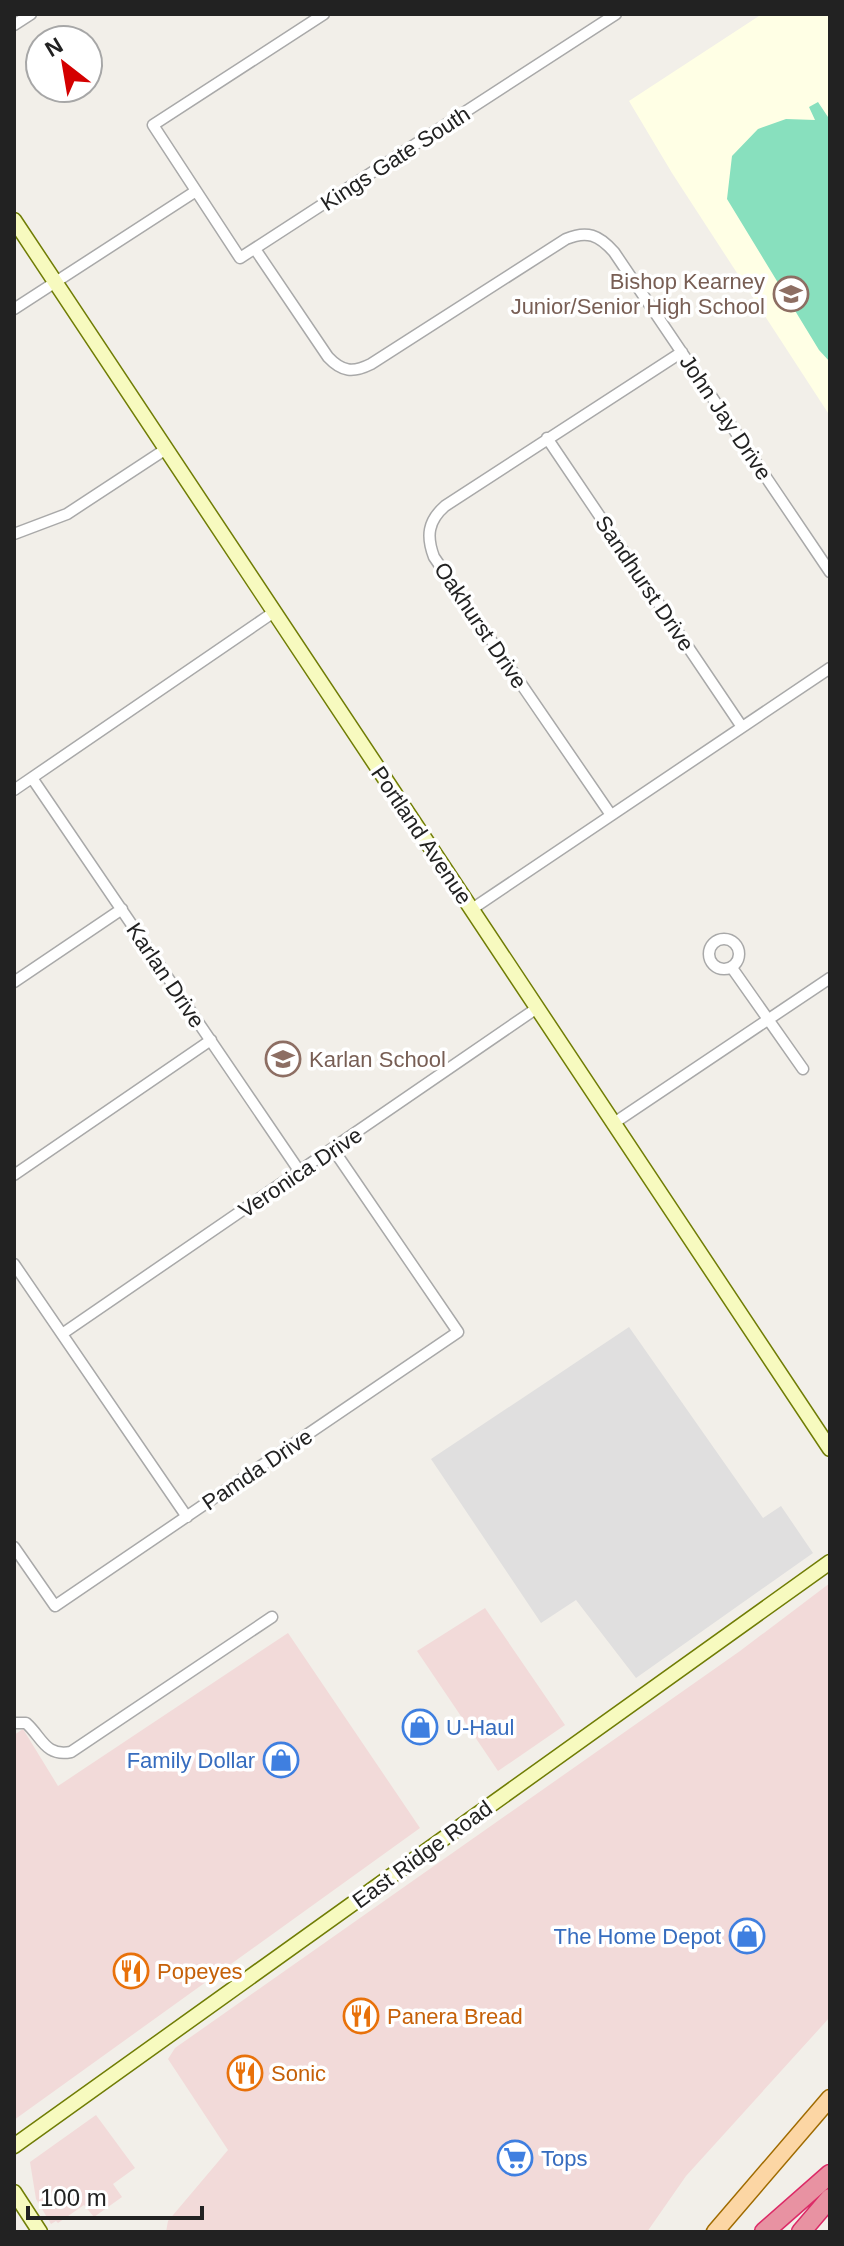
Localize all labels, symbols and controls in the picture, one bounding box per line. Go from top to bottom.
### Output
north arrow [24,24,104,104]
text: N [41,32,67,62]
street label: Kings Gate South [316,101,474,216]
place label: Bishop Kearney Junior/Senior High School [511,269,765,319]
school or university icon: Bishop Kearney Junior/Senior High School [772,275,810,313]
street label: John Jay Drive [675,350,777,485]
street label: Sandhurst Drive [590,511,699,656]
street label: Oakhurst Drive [429,557,532,693]
street label: Portland Avenue [366,762,477,909]
street label: Karlan Drive [121,918,210,1032]
school or university icon: Karlan School [264,1040,302,1078]
place label: Karlan School [309,1047,446,1072]
street label: Veronica Drive [234,1122,367,1223]
street label: Pamda Drive [198,1423,317,1515]
shop icon: U-Haul [401,1708,439,1746]
place label: U-Haul [446,1715,514,1740]
shop icon: Family Dollar [262,1741,300,1779]
place label: Family Dollar [127,1748,255,1773]
street label: East Ridge Road [348,1795,497,1913]
shop icon: The Home Depot [728,1917,766,1955]
place label: The Home Depot [553,1924,721,1949]
restaurant icon: Popeyes [112,1952,150,1990]
place label: Popeyes [157,1959,243,1984]
restaurant icon: Panera Bread [342,1997,380,2035]
place label: Panera Bread [387,2004,523,2029]
restaurant icon: Sonic [226,2054,264,2092]
place label: Sonic [271,2061,326,2086]
supermarket icon: Tops [496,2139,534,2177]
place label: Tops [541,2146,587,2171]
scale bar [28,2170,202,2220]
text: 100 m [40,2184,107,2211]

